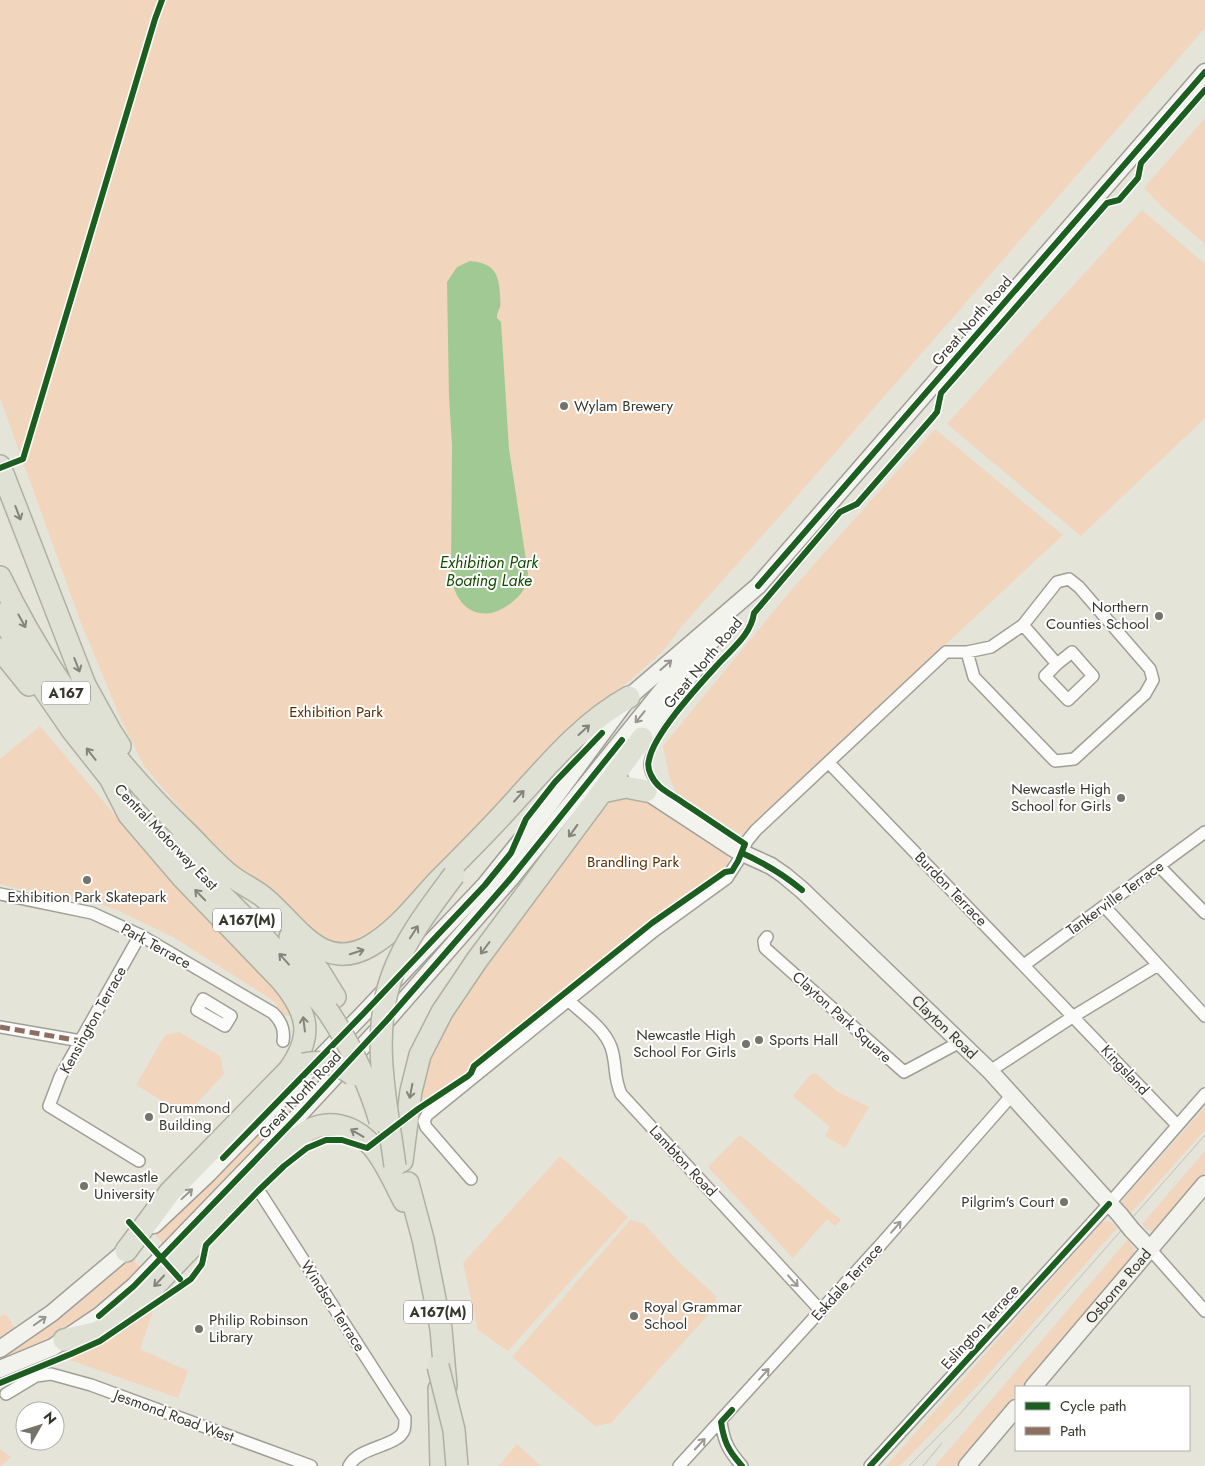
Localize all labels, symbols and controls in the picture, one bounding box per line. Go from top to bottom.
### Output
street label: Great North Road [927,271,1017,371]
place label: Wylam Brewery [574,395,673,417]
marker: Wylam Brewery [558,400,570,412]
one-way arrow [14,505,23,520]
water label: Exhibition Park Boating Lake [440,551,539,592]
place label: Northern Counties School [1046,596,1149,635]
marker: Northern Counties School [1153,610,1165,622]
one-way arrow [18,613,28,627]
street label: Great North Road [658,613,748,713]
one-way arrow [73,656,82,672]
one-way arrow [659,659,672,671]
road number: A167 [42,681,90,704]
park label: Exhibition Park [289,701,383,723]
one-way arrow [635,711,646,724]
one-way arrow [578,724,591,736]
one-way arrow [85,748,96,761]
place label: Newcastle High School for Girls [1011,778,1111,817]
street label: Central Motorway East [109,779,223,896]
one-way arrow [513,790,525,803]
marker: Newcastle High School for Girls [1115,792,1127,804]
one-way arrow [568,824,578,838]
street label: Burdon Terrace [910,847,992,931]
park label: Brandling Park [587,851,679,873]
street label: Tankerville Terrace [1062,855,1168,941]
marker: Exhibition Park Skatepark [81,874,93,886]
place label: Exhibition Park Skatepark [8,886,167,908]
one-way arrow [194,889,206,902]
road number: A167(M) [213,908,281,932]
street label: Park Terrace [117,918,195,974]
one-way arrow [409,925,419,939]
one-way arrow [480,941,490,955]
one-way arrow [348,946,364,956]
one-way arrow [279,952,290,965]
street label: Kensington Terrace [54,962,132,1078]
street label: Clayton Park Square [787,966,897,1068]
street label: Clayton Road [907,990,982,1064]
one-way arrow [299,1017,309,1033]
place label: Newcastle High School For Girls [633,1024,736,1063]
place label: Sports Hall [769,1029,838,1051]
marker: Sports Hall [753,1034,765,1046]
marker: Newcastle High School For Girls [740,1038,752,1050]
street label: Kingsland [1096,1040,1154,1100]
street label: Great North Road [253,1046,347,1144]
one-way arrow [406,1083,415,1099]
place label: Drummond Building [159,1097,230,1136]
marker: Drummond Building [143,1111,155,1123]
street label: Lambton Road [644,1120,722,1202]
one-way arrow [351,1128,365,1138]
place label: Newcastle University [94,1166,159,1205]
marker: Newcastle University [78,1180,90,1192]
one-way arrow [181,1188,194,1200]
place label: Pilgrim's Court [961,1191,1054,1213]
marker: Pilgrim's Court [1058,1196,1070,1208]
one-way arrow [891,1220,902,1233]
street label: Eskdale Terrace [806,1238,888,1326]
street label: Osborne Road [1080,1244,1157,1329]
street label: Windsor Terrace [295,1256,371,1356]
one-way arrow [787,1274,799,1287]
one-way arrow [153,1275,165,1288]
street label: Eslington Terrace [936,1279,1024,1374]
place label: Royal Grammar School [644,1296,743,1335]
road number: A167(M) [404,1300,472,1324]
place label: Philip Robinson Library [209,1309,308,1348]
marker: Royal Grammar School [628,1310,640,1322]
one-way arrow [33,1316,47,1326]
marker: Philip Robinson Library [193,1323,205,1335]
one-way arrow [758,1367,770,1380]
street label: Jesmond Road West [109,1383,237,1448]
legend [1015,1386,1190,1451]
text: Cycle path [1060,1395,1127,1417]
north arrow [15,1401,65,1451]
text: N [39,1407,61,1428]
text: Path [1060,1420,1086,1442]
one-way arrow [694,1437,706,1450]

